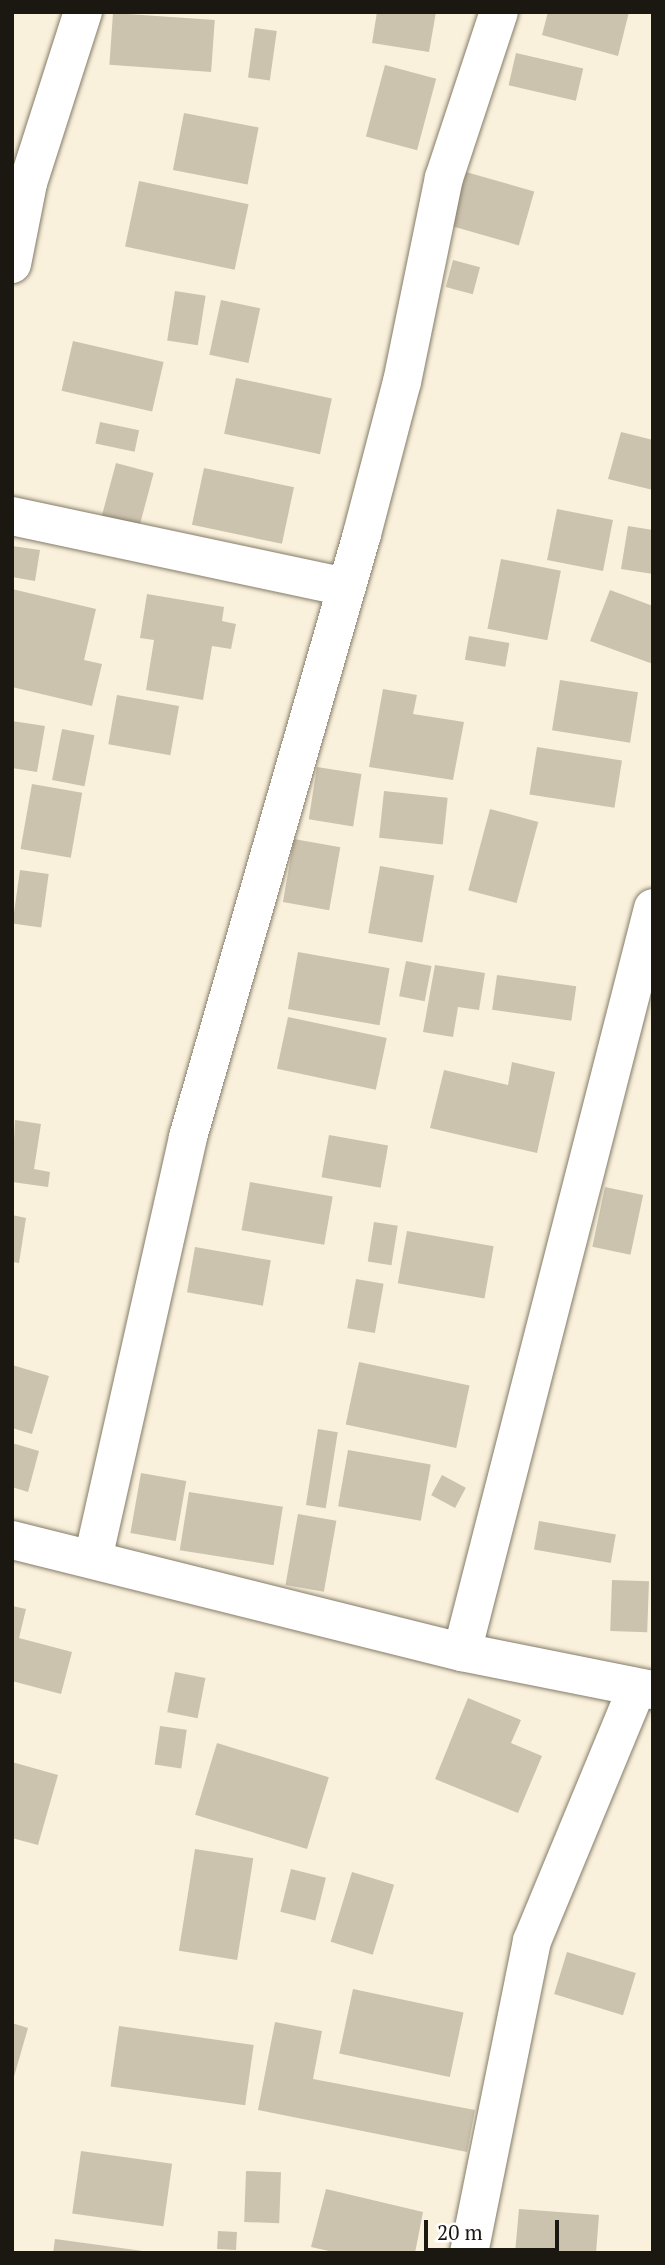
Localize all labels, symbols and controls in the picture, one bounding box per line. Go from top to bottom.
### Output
scale bar [427,2206,562,2250]
text: 20 m [437,2218,483,2246]

